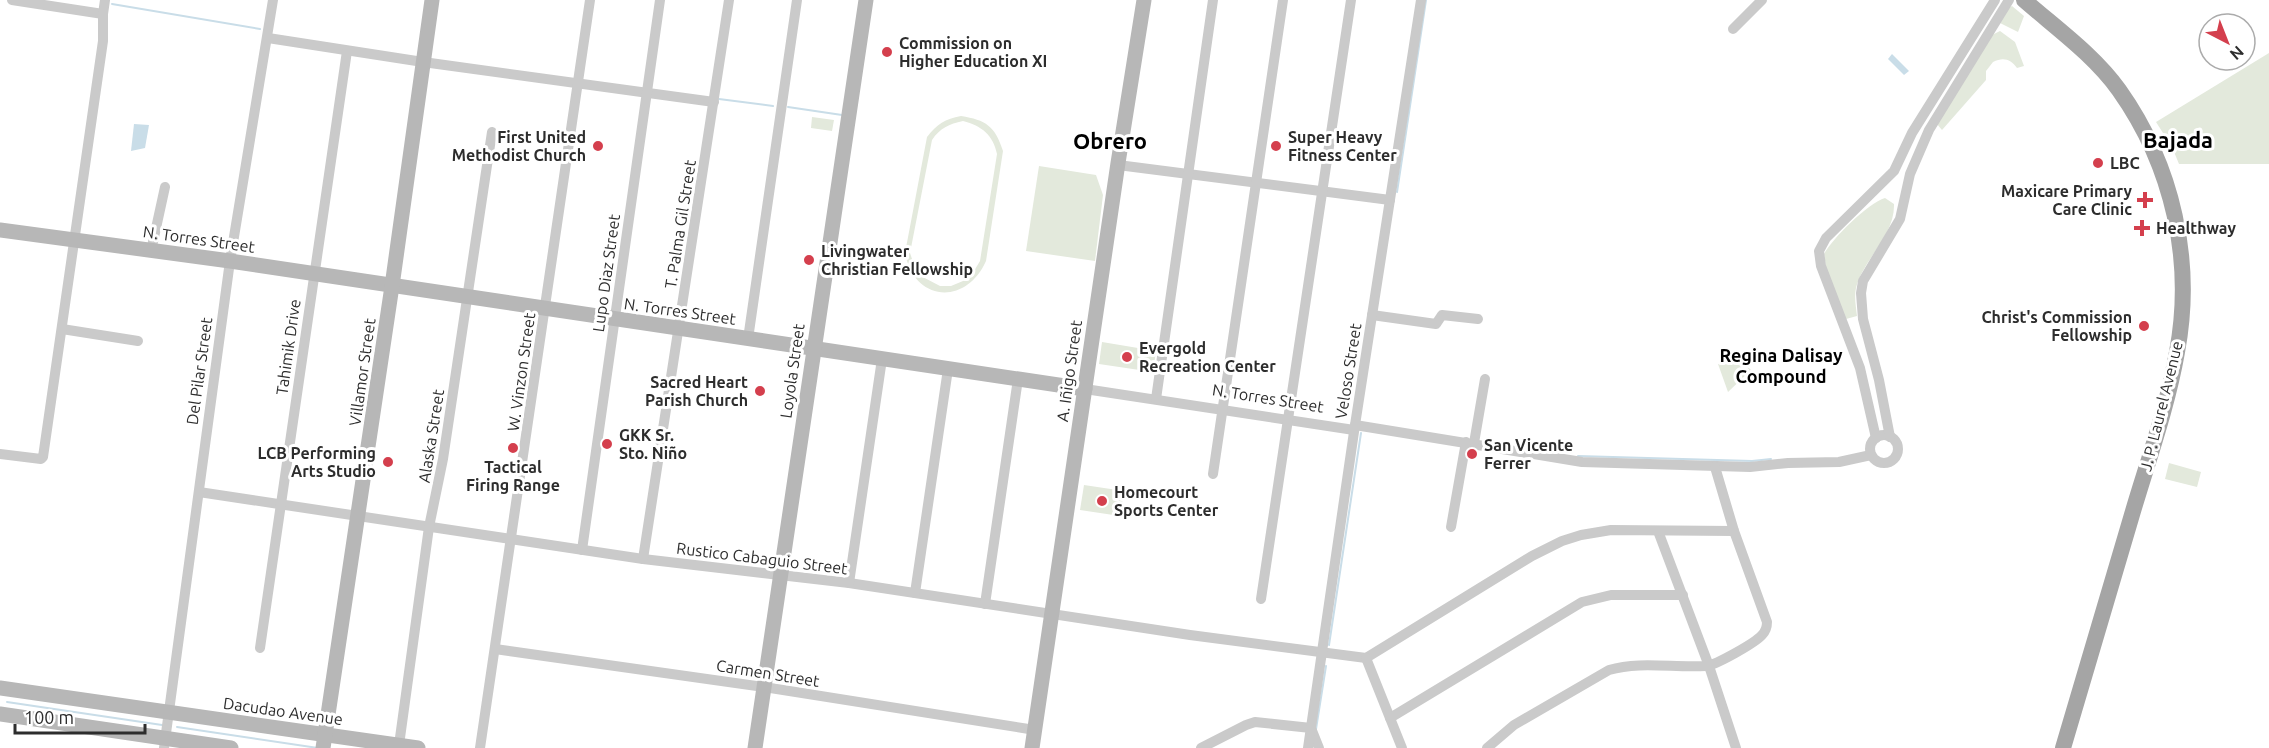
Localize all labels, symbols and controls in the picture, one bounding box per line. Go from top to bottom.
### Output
north arrow [2197,12,2257,72]
place label: Commission on Higher Education XI [899,34,1047,70]
text: N [2227,42,2247,64]
marker: Commission on Higher Education XI [880,45,894,59]
district label: Bajada [2143,127,2213,152]
place label: First United Methodist Church [452,128,586,164]
district label: Obrero [1073,128,1147,153]
place label: Super Heavy Fitness Center [1288,128,1397,164]
marker: First United Methodist Church [591,139,605,153]
marker: Super Heavy Fitness Center [1269,139,1283,153]
place label: LBC [2110,154,2140,172]
marker: LBC [2091,156,2105,170]
street label: T. Palma Gil Street [661,158,699,290]
place label: Maxicare Primary Care Clinic [2001,182,2133,218]
marker: Maxicare Primary Care Clinic [2136,191,2154,209]
street label: Lupo Diaz Street [589,212,623,333]
marker: Healthway [2133,219,2151,237]
place label: Healthway [2156,219,2236,237]
street label: N. Torres Street [142,222,257,256]
place label: Livingwater Christian Fellowship [821,242,973,278]
marker: Livingwater Christian Fellowship [802,253,816,267]
street label: N. Torres Street [623,294,738,328]
street label: Tahimik Drive [272,298,304,396]
place label: Christ's Commission Fellowship [1981,308,2132,344]
street label: W. Vinzon Street [504,311,538,433]
street label: Del Pilar Street [183,315,216,426]
street label: Villamor Street [346,316,379,427]
street label: A. Iñigo Street [1053,318,1085,423]
marker: Christ's Commission Fellowship [2137,319,2151,333]
street label: Veloso Street [1332,321,1365,420]
street label: Loyola Street [776,322,808,419]
place label: Evergold Recreation Center [1139,339,1276,375]
street label: J. P. Laurel Avenue [2136,339,2186,473]
district label: Regina Dalisay Compound [1719,345,1843,386]
marker: Evergold Recreation Center [1120,350,1134,364]
place label: Sacred Heart Parish Church [645,373,748,409]
street label: N. Torres Street [1211,380,1326,416]
marker: Sacred Heart Parish Church [753,384,767,398]
street label: Alaska Street [415,387,447,484]
place label: GKK Sr. Sto. Niño [619,426,687,462]
place label: San Vicente Ferrer [1484,436,1573,472]
marker: GKK Sr. Sto. Niño [600,437,614,451]
marker: Tactical Firing Range [506,441,520,455]
place label: LCB Performing Arts Studio [258,444,376,480]
marker: San Vicente Ferrer [1465,447,1479,461]
marker: LCB Performing Arts Studio [381,455,395,469]
place label: Tactical Firing Range [466,458,560,494]
place label: Homecourt Sports Center [1114,483,1219,519]
marker: Homecourt Sports Center [1095,494,1109,508]
street label: Rustico Cabaguio Street [675,539,849,578]
street label: Carmen Street [715,656,822,690]
street label: Dacudao Avenue [222,694,344,728]
scale bar [15,697,146,735]
text: 100 m [24,707,74,727]

